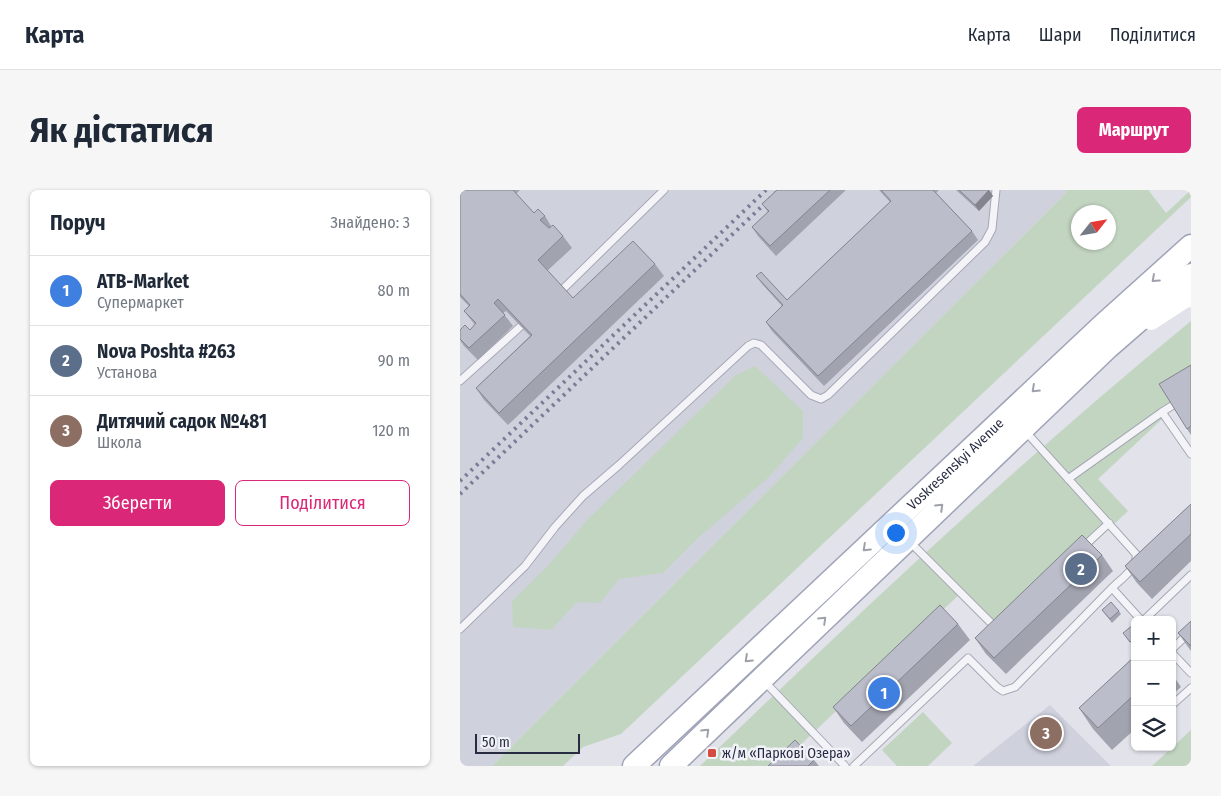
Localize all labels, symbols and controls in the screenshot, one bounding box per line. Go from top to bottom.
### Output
text: Карта [25,21,84,49]
text: Карта [968,24,1011,46]
text: Шари [1039,24,1082,46]
text: Поділитися [1110,24,1196,46]
button: Маршрут [1077,107,1191,153]
text: Як дістатися [30,109,214,151]
north arrow [1071,205,1116,250]
text: Поруч [50,210,106,236]
text: Знайдено: 3 [330,213,410,232]
text: ATB-Market [97,270,189,293]
one-way arrow [1151,273,1160,282]
text: 1 [63,281,69,300]
text: 80 m [378,281,410,300]
text: Супермаркет [97,293,184,312]
text: Nova Poshta #263 [97,340,236,363]
text: 2 [62,351,70,370]
text: 90 m [378,351,410,370]
text: Установа [97,363,157,382]
one-way arrow [1032,383,1041,392]
text: Дитячий садок №481 [97,410,267,433]
street label: Voskresenskyi Avenue [904,414,1007,513]
text: 3 [62,421,70,440]
text: 120 m [372,421,410,440]
text: Школа [97,433,142,452]
button: Зберегти [50,480,225,526]
button: Поділитися [235,480,410,526]
one-way arrow [935,504,944,513]
your location [883,520,909,546]
one-way arrow [863,542,872,551]
pin: 2 [1065,550,1097,588]
map controls [1131,616,1176,751]
button: + [1131,616,1176,661]
one-way arrow [818,617,827,626]
one-way arrow [744,653,753,662]
button: − [1131,661,1176,706]
pin: 1 [868,674,900,712]
button: layers [1131,706,1176,751]
pin: 3 [1030,714,1062,752]
one-way arrow [701,729,710,738]
scale bar [475,731,580,754]
text: 50 m [482,734,510,751]
place label: ж/м «Паркові Озера» [722,745,851,762]
marker: ж/м «Паркові Озера» [706,747,718,759]

